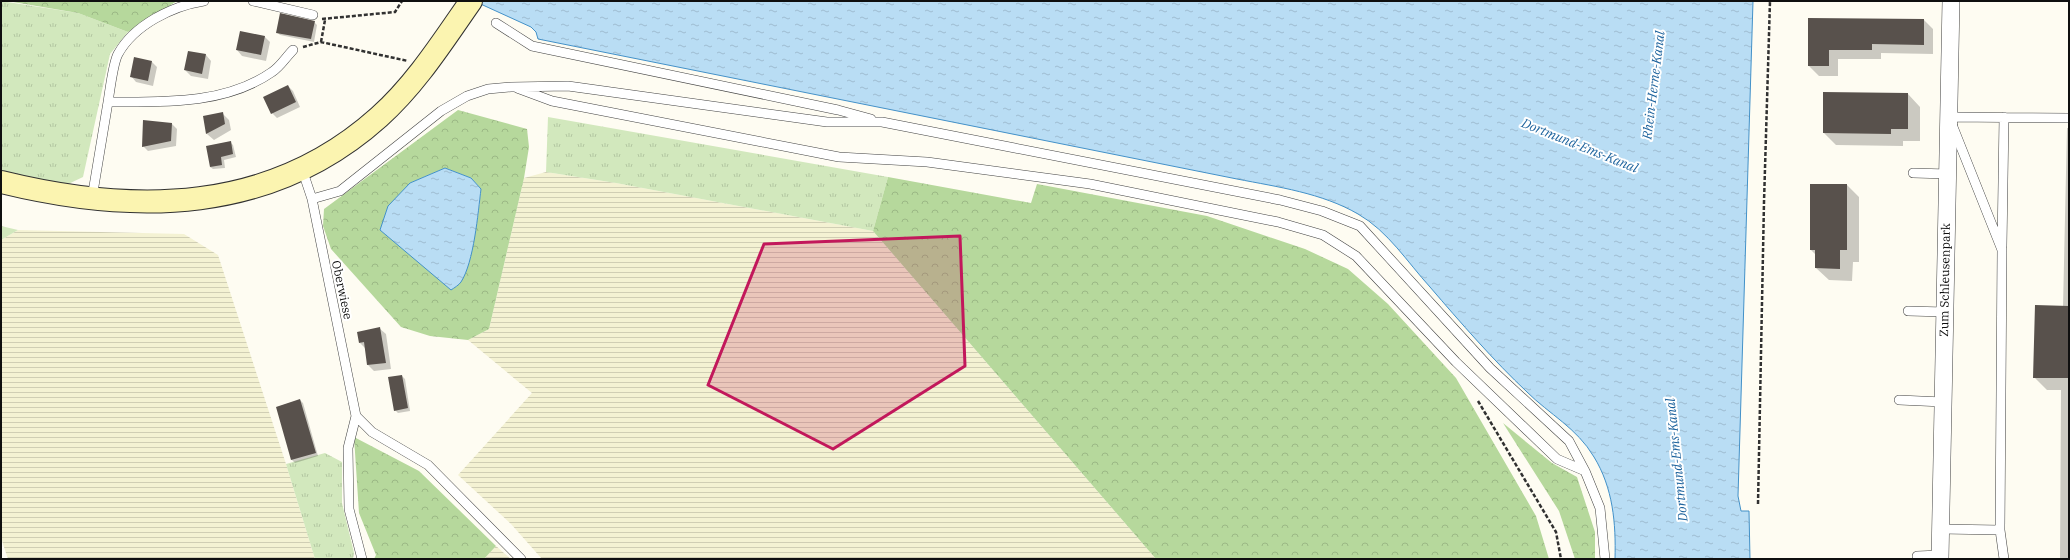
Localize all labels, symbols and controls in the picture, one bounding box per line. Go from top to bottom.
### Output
water label: Rhein-Herne-Kanal [1638,30,1669,141]
water label: Dortmund-Ems-Kanal [1518,114,1641,177]
street label: Zum Schleusenpark [1936,223,1953,337]
street label: Oberwiese [329,259,356,321]
water label: Dortmund-Ems-Kanal [1662,397,1692,523]

